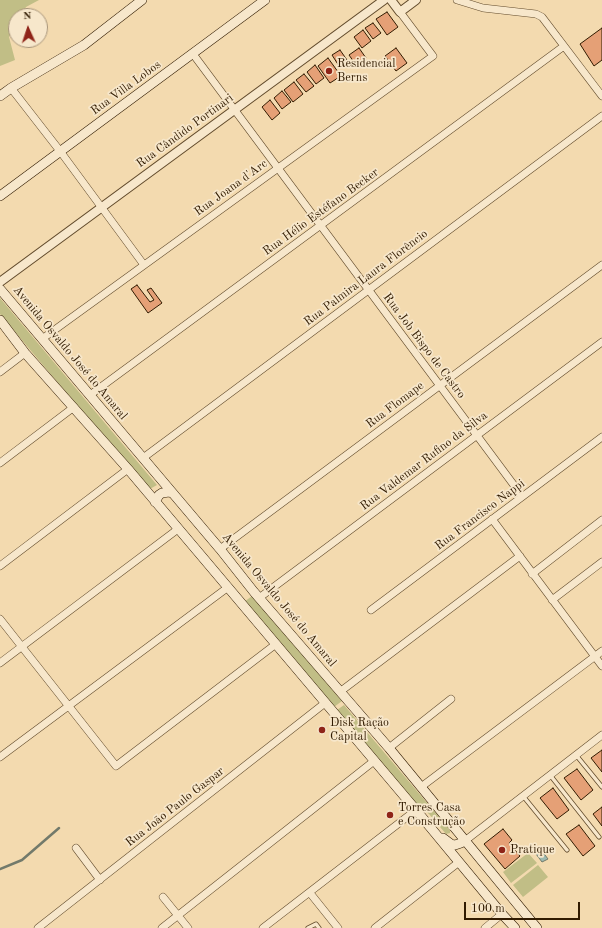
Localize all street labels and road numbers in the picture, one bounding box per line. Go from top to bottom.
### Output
street label: Rua Villa Lobos [88,58,164,118]
street label: Rua Cândido Portinari [134,91,236,171]
street label: Rua Joana d'Arc [192,157,270,219]
street label: Rua Hélio Estéfano Becker [260,165,382,259]
street label: Rua Palmira Laura Florêncio [301,227,431,329]
street label: Avenida Osvaldo José do Amaral [10,283,130,423]
street label: Rua Job Bispo de Castro [380,291,468,401]
street label: Rua Flomape [363,379,427,431]
street label: Rua Valdemar Rufino da Silva [357,408,491,514]
street label: Rua Francisco Nappi [432,477,528,553]
street label: Avenida Osvaldo José do Amaral [219,530,339,670]
street label: Rua João Paulo Gaspar [123,764,227,850]

